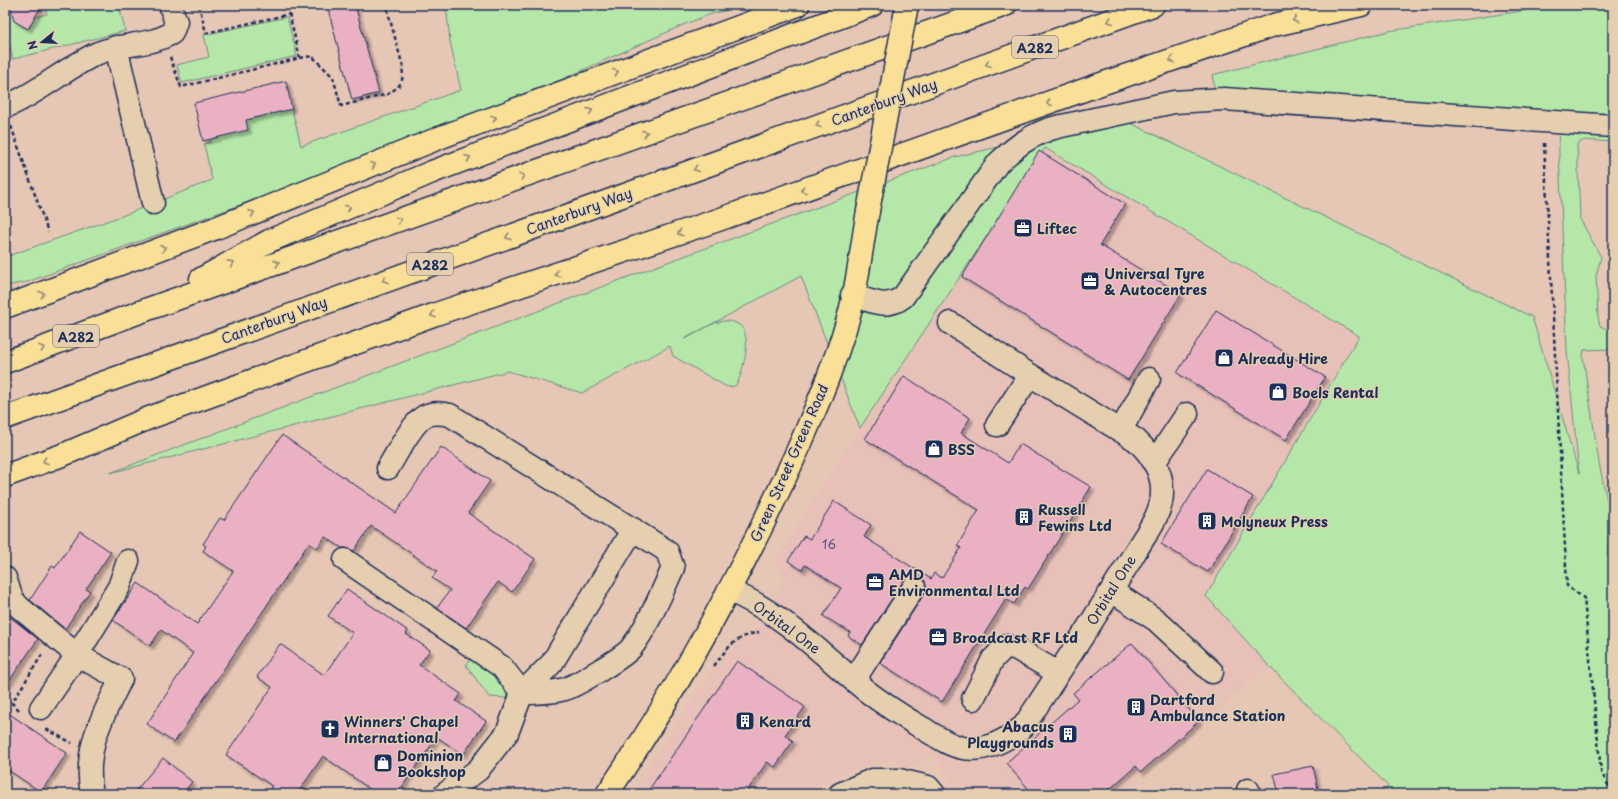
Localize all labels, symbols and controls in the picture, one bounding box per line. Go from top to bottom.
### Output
one-way arrow [1107,16,1114,24]
one-way arrow [1292,16,1298,24]
north arrow [22,22,62,62]
road number: A282 [1012,36,1058,58]
text: N [22,38,41,52]
one-way arrow [1168,55,1175,64]
one-way arrow [985,60,992,68]
one-way arrow [612,69,619,77]
street label: Canterbury Way [828,73,940,131]
one-way arrow [1045,98,1052,106]
one-way arrow [586,107,593,115]
one-way arrow [491,114,498,122]
one-way arrow [815,121,822,129]
one-way arrow [641,129,648,138]
one-way arrow [465,154,472,162]
one-way arrow [369,161,376,169]
one-way arrow [692,164,699,173]
one-way arrow [518,173,525,181]
street label: Canterbury Way [523,182,635,240]
one-way arrow [799,186,806,194]
one-way arrow [345,204,352,212]
one-way arrow [249,210,256,218]
one-way arrow [396,216,403,225]
office icon: Liftec [1012,217,1034,239]
place label: Liftec [1037,218,1078,239]
one-way arrow [676,228,683,237]
one-way arrow [504,232,511,240]
one-way arrow [160,244,167,252]
road number: A282 [407,253,453,275]
one-way arrow [227,260,234,267]
one-way arrow [273,260,280,268]
place label: Universal Tyre & Autocentres [1104,263,1207,300]
one-way arrow [553,270,560,278]
office icon: Universal Tyre & Autocentres [1079,270,1101,292]
one-way arrow [382,276,389,284]
one-way arrow [38,290,45,298]
street label: Canterbury Way [218,291,330,349]
one-way arrow [430,311,437,319]
road number: A282 [53,325,99,347]
one-way arrow [38,345,45,353]
shop icon: Already Hire [1213,347,1235,369]
place label: Already Hire [1237,348,1328,369]
street label: Green Street Green Road [745,381,833,545]
shop icon: Boels Rental [1267,381,1289,403]
place label: Boels Rental [1292,382,1379,403]
shop icon: BSS [923,438,945,460]
place label: BSS [948,439,975,460]
one-way arrow [41,457,48,465]
place label: Russell Fewins Ltd [1038,499,1112,536]
building icon: Russell Fewins Ltd [1013,506,1035,528]
building icon: Molyneux Press [1196,510,1218,532]
place label: Molyneux Press [1221,511,1328,532]
house number: 16 [822,535,836,553]
street label: Orbital One [1081,551,1141,629]
place label: AMD Environmental Ltd [889,564,1020,601]
office icon: AMD Environmental Ltd [864,571,886,593]
street label: Orbital One [749,595,825,659]
office icon: Broadcast RF Ltd [927,626,949,648]
place label: Broadcast RF Ltd [952,627,1078,648]
place label: Dartford Ambulance Station [1150,689,1285,726]
building icon: Dartford Ambulance Station [1125,696,1147,718]
building icon: Kenard [734,710,756,732]
place label: Winners' Chapel International [344,711,458,748]
place label: Kenard [759,711,812,732]
place label: Abacus Playgrounds [967,716,1054,753]
church icon: Winners' Chapel International [319,718,341,740]
building icon: Abacus Playgrounds [1057,723,1079,745]
place label: Dominion Bookshop [397,745,466,782]
shop icon: Dominion Bookshop [372,752,394,774]

